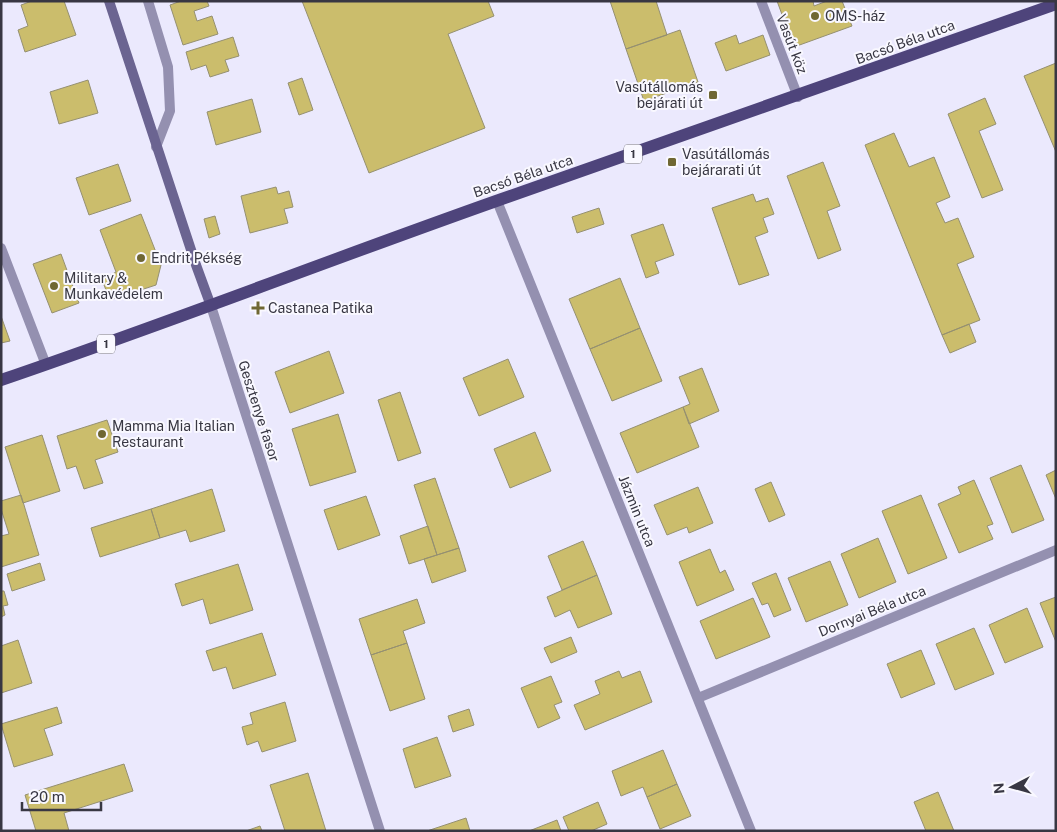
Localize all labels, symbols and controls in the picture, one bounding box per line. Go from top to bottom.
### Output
place label: OMS-ház [825,8,885,24]
marker: OMS-ház [809,10,821,22]
street label: Vasút köz [773,12,811,76]
street label: Bacsó Béla utca [853,17,957,67]
place label: Vasútállomás bejárati út [615,79,703,111]
marker: Vasútállomás bejárati út [707,89,719,101]
road number: 1 [624,144,642,164]
place label: Vasútállomás bejárarati út [682,146,770,178]
street label: Bacsó Béla utca [471,151,575,201]
marker: Vasútállomás bejárarati út [666,156,678,168]
place label: Endrit Pékség [151,250,242,266]
marker: Endrit Pékség [135,252,147,264]
place label: Military & Munkavédelem [64,270,163,302]
marker: Military & Munkavédelem [48,280,60,292]
place label: Castanea Patika [268,300,373,316]
marker: Castanea Patika [252,302,264,314]
road number: 1 [97,334,115,354]
street label: Gesztenye fasor [235,358,283,464]
place label: Mamma Mia Italian Restaurant [112,418,235,450]
marker: Mamma Mia Italian Restaurant [96,428,108,440]
street label: Jázmin utca [615,473,659,549]
street label: Dornyai Béla utca [816,582,928,640]
north arrow [987,762,1037,812]
scale bar [22,780,101,812]
text: N [991,782,1008,795]
text: 20 m [30,788,65,805]

